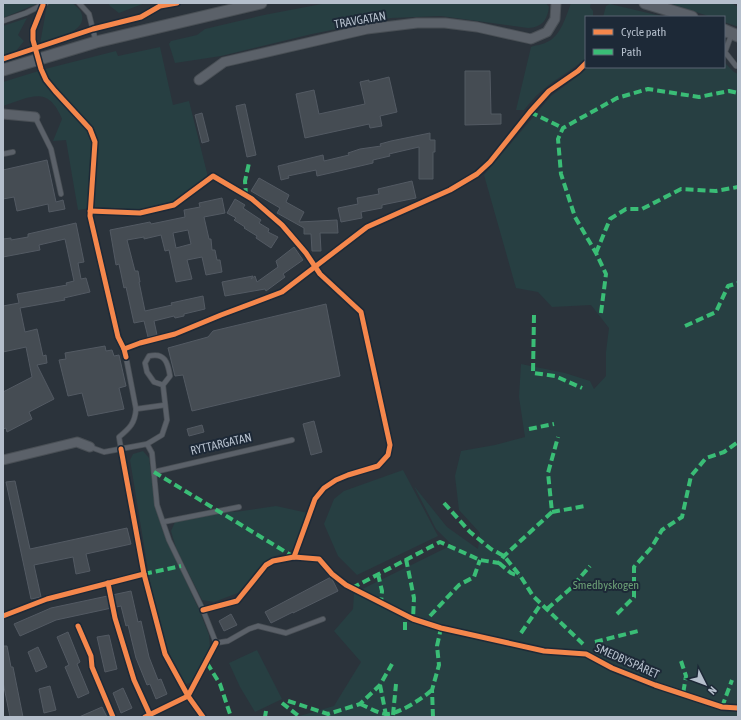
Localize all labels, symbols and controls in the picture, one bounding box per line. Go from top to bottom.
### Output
street label: TRAVGATAN [333,9,387,31]
legend [585,16,725,68]
text: Cycle path [621,25,666,39]
text: Path [621,45,642,59]
street label: RYTTARGATAN [189,430,253,458]
park label: Smedbyskogen [573,578,639,592]
street label: SMEDBYSPÅRET [593,641,662,682]
north arrow [685,664,725,704]
text: N [706,684,719,697]

